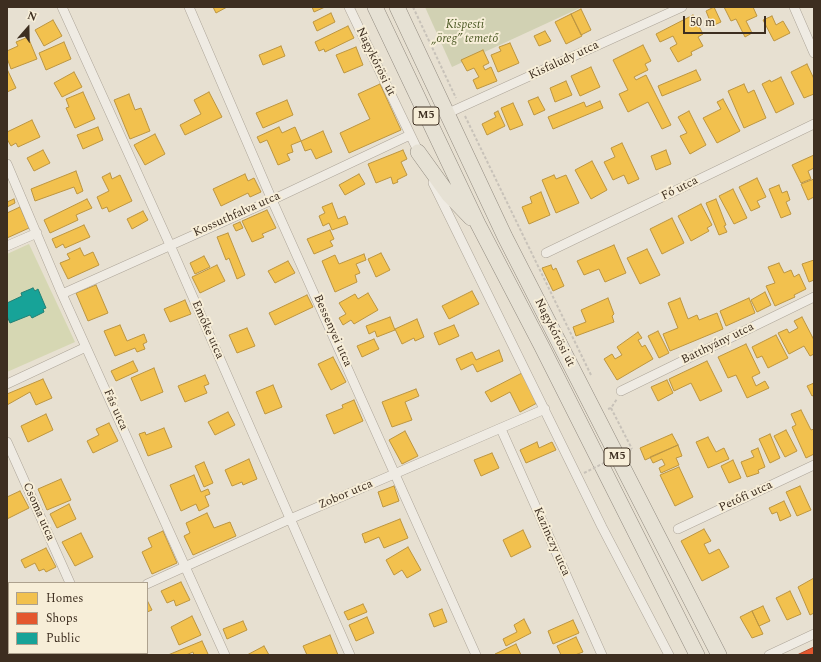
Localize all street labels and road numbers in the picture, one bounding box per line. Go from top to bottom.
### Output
street label: Nagykőrösi út [352,25,398,99]
street label: Kisfaludy utca [527,38,601,84]
road number: M5 [413,107,439,125]
street label: Fő utca [659,174,701,204]
street label: Kossuthfalva utca [191,189,283,241]
street label: Bessenyei utca [310,293,354,369]
street label: Nagykőrösi út [531,296,577,370]
street label: Emőke utca [188,299,226,361]
street label: Batthyány utca [679,320,757,368]
street label: Fás utca [100,387,130,433]
road number: M5 [604,448,630,466]
street label: Zobor utca [317,477,375,513]
street label: Petőfi utca [717,478,775,516]
street label: Csoma utca [19,481,57,543]
street label: Kazinczy utca [529,505,573,579]

